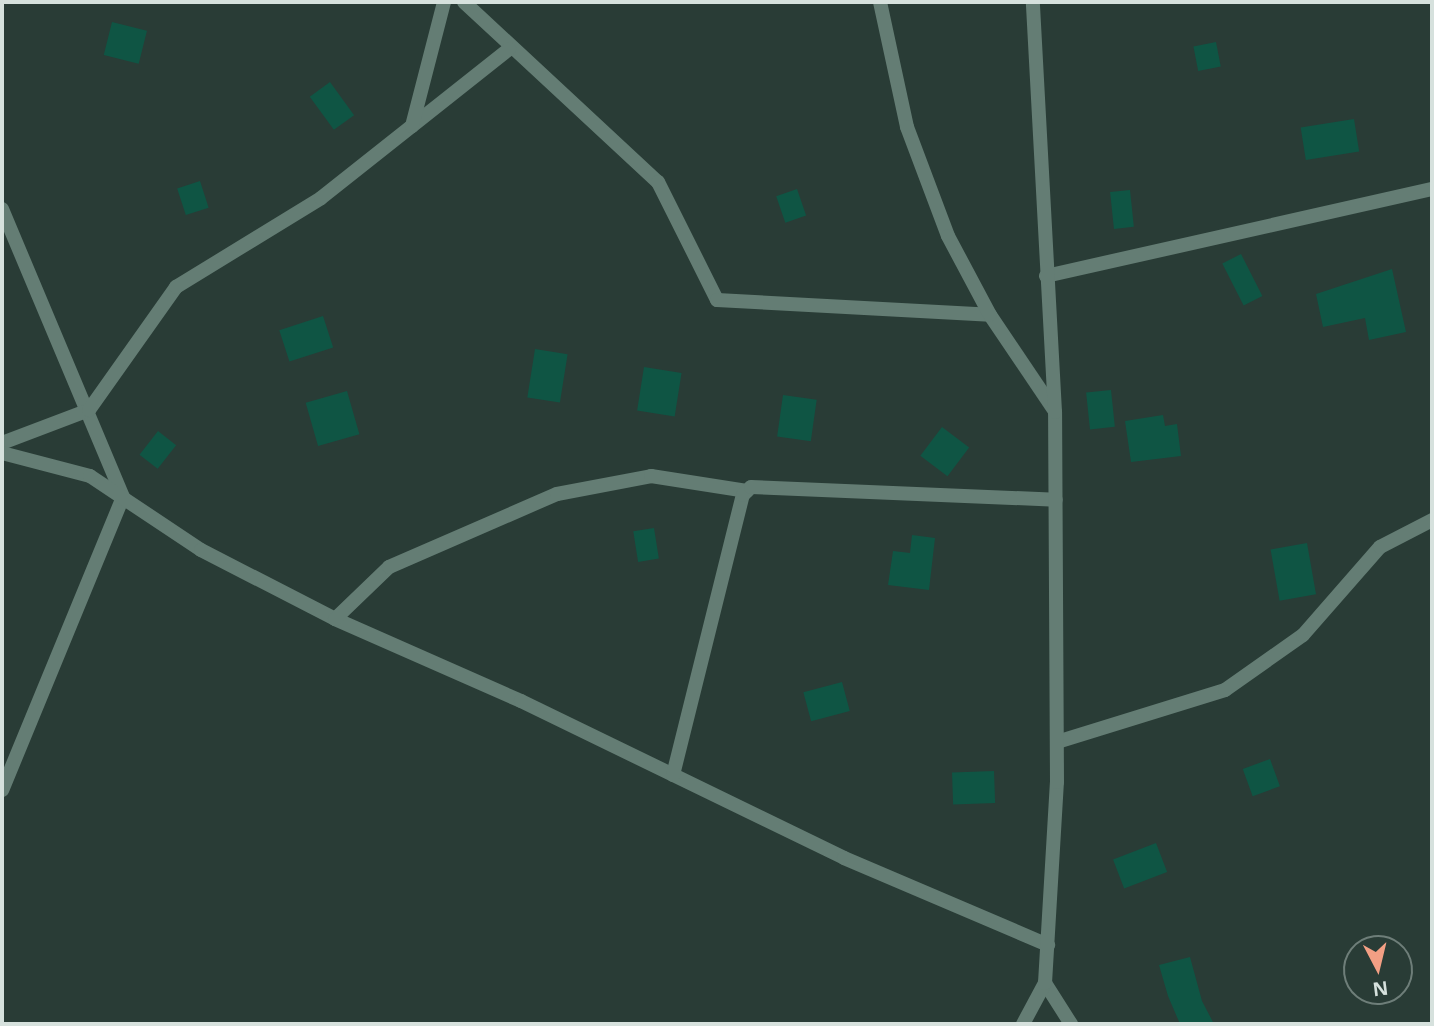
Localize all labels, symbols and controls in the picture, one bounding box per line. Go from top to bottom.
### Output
north arrow [1343,935,1413,1005]
text: N [1371,975,1390,1003]

